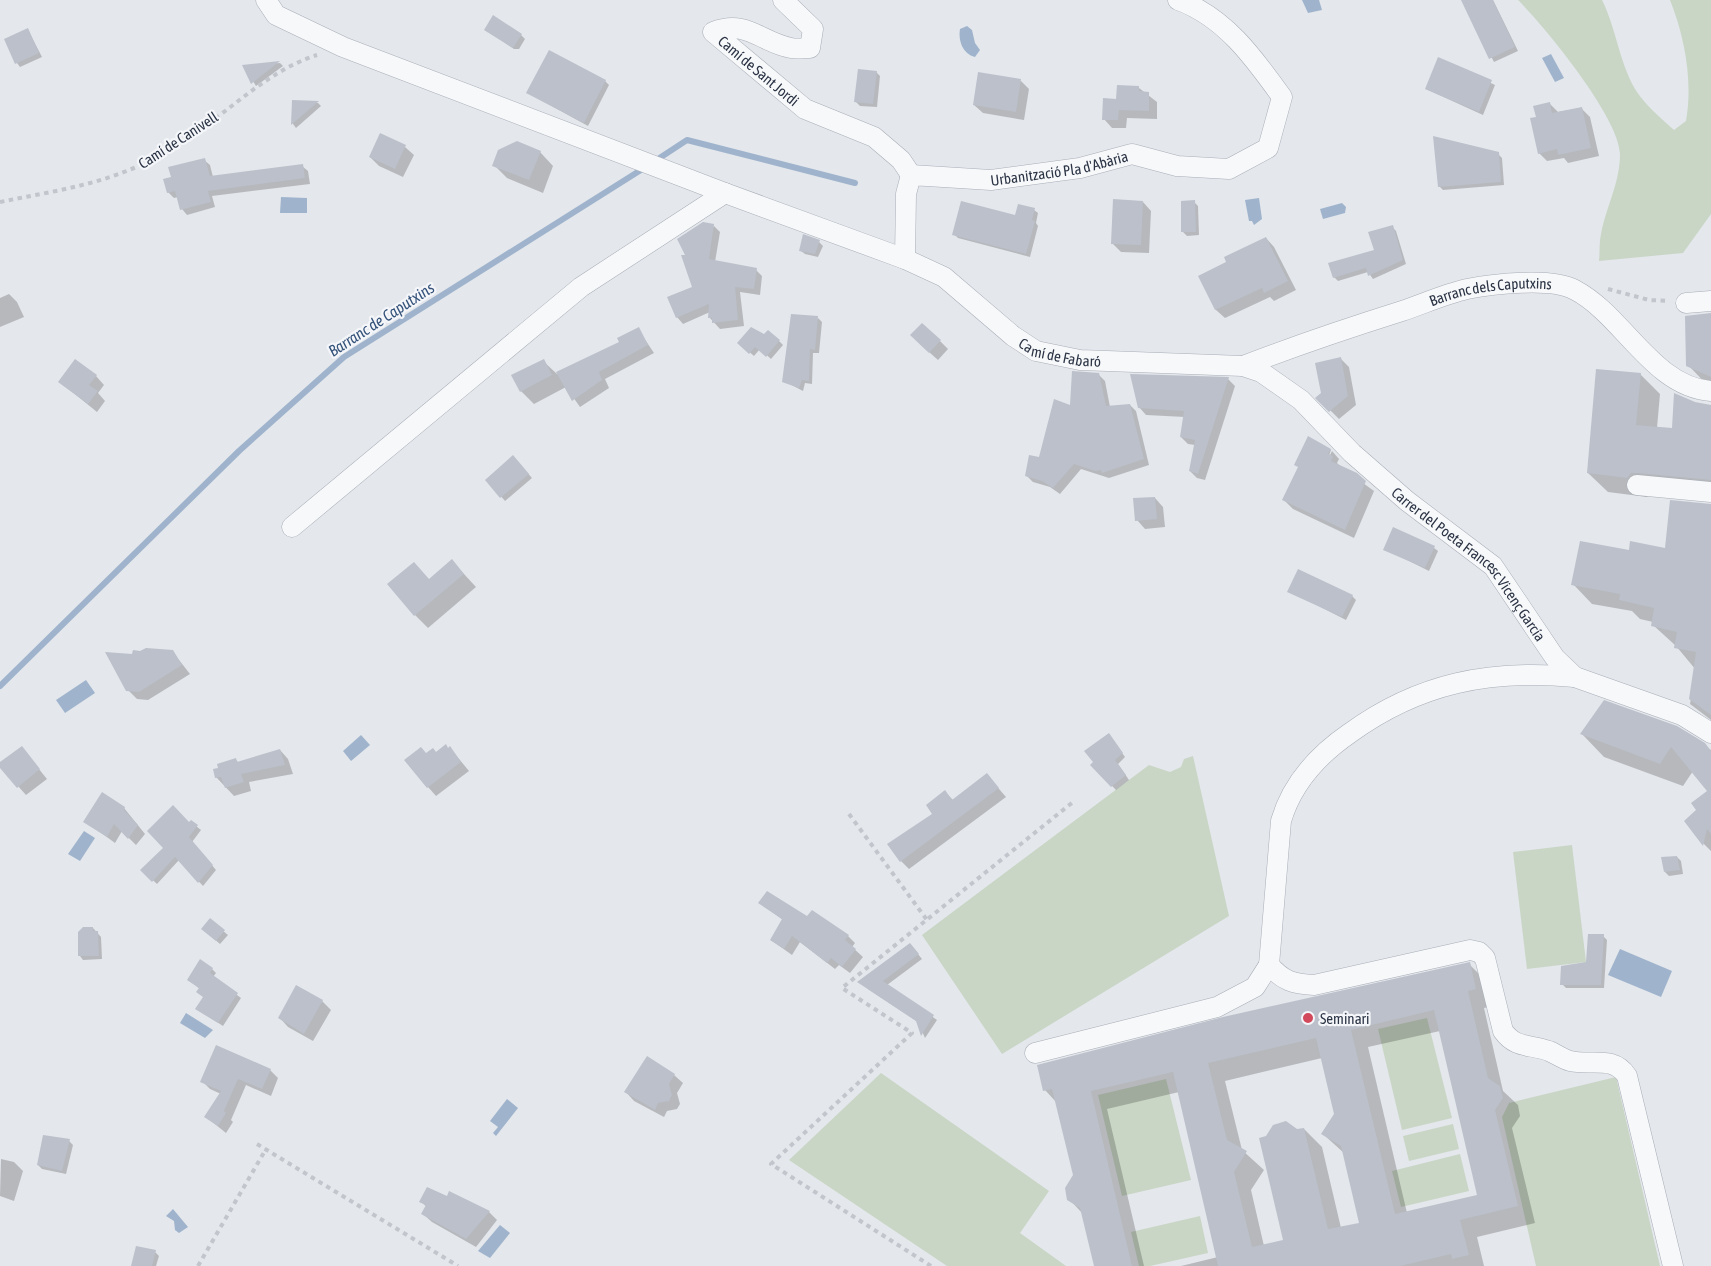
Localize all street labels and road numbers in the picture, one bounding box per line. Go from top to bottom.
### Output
street label: Camí de Sant Jordi [715,32,803,109]
street label: Camí de Canivell [135,108,221,172]
street label: Urbanització Pla d'Abària [989,147,1130,188]
street label: Barranc dels Caputxins [1427,274,1553,309]
street label: Camí de Fabaró [1016,334,1101,369]
street label: Carrer del Poeta Francesc Vicenç García [1388,483,1549,644]

